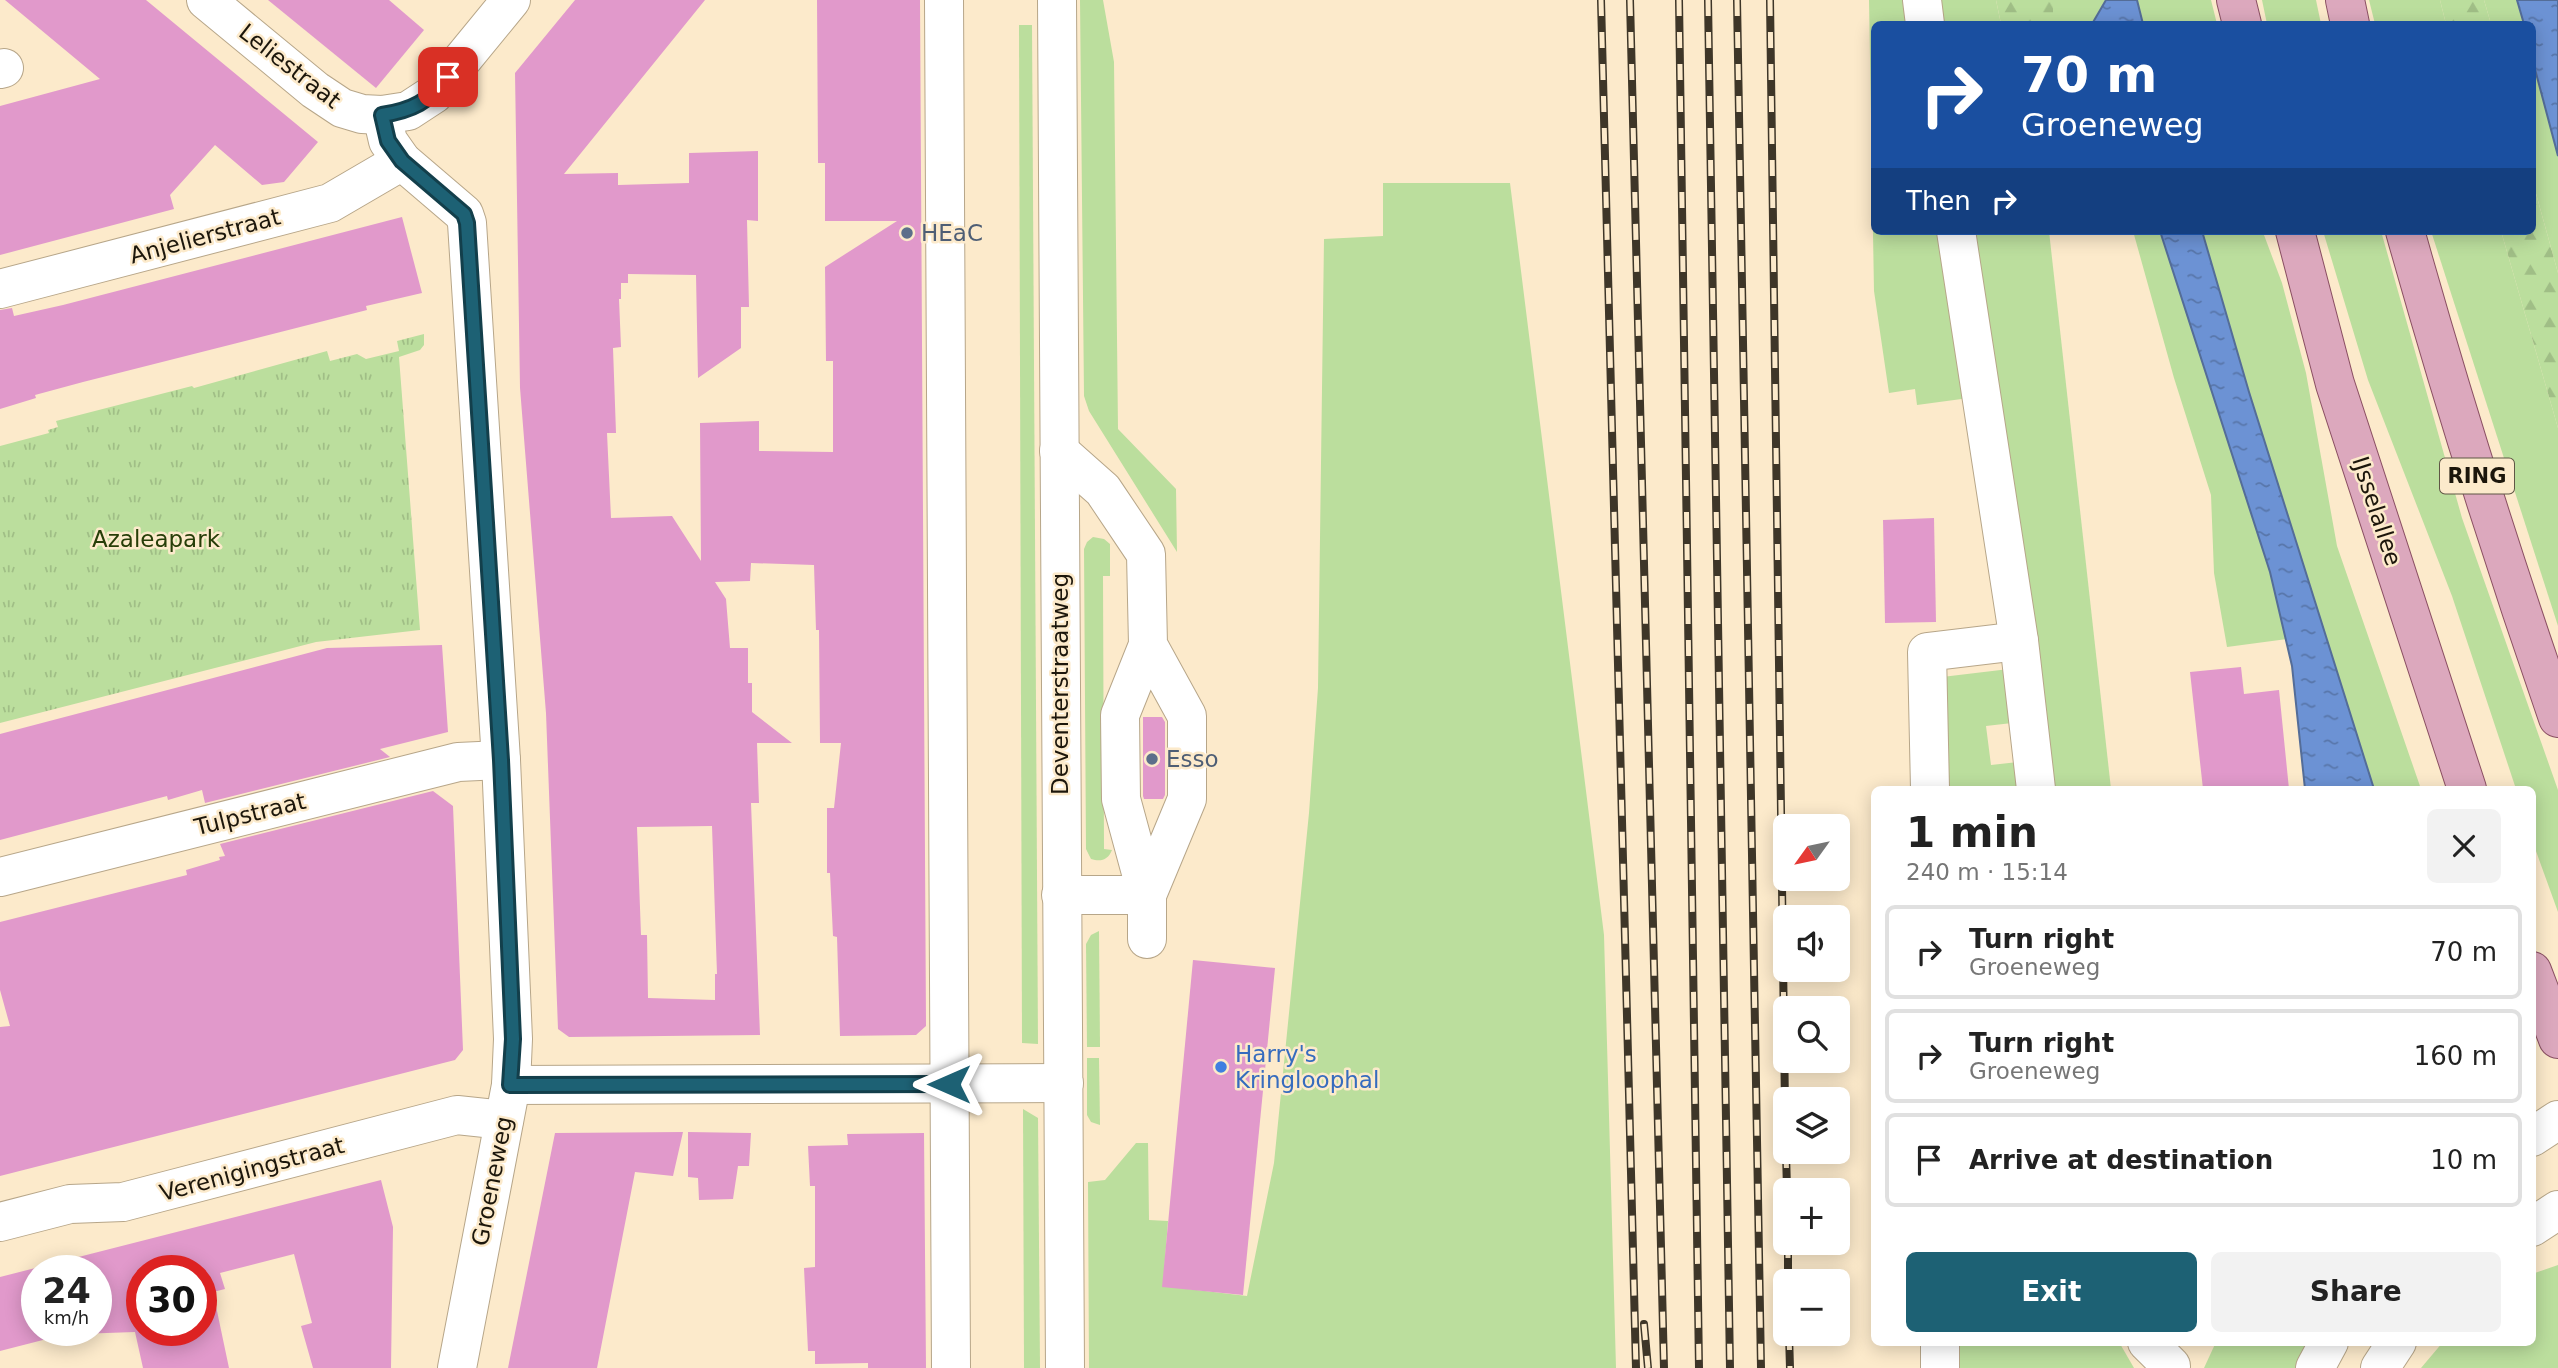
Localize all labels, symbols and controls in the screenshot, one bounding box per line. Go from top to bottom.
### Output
street label: Leliestraat [234,18,346,114]
pin [418,47,478,107]
text: 70 m [2021,47,2157,104]
icon: right [1906,49,1997,140]
icon: arrive [429,58,467,96]
text: Groeneweg [2021,106,2204,144]
icon: right [1985,182,2023,220]
text: Then [1906,186,1971,216]
street label: Anjelierstraat [127,203,283,269]
place label: HEaC [921,220,983,246]
marker: HEaC [899,225,915,241]
street label: IJsselallee [2347,453,2407,569]
road number: RING [2440,458,2514,494]
park label: Azaleapark [92,526,221,552]
street label: Deventerstraatweg [1047,573,1073,795]
place label: Esso [1166,746,1219,772]
marker: Esso [1144,751,1160,767]
street label: Tulpstraat [191,788,308,841]
text: 1 min [1906,808,2038,857]
button: close [2427,809,2501,883]
north arrow [1773,814,1850,891]
map controls [1773,814,1850,1346]
text: 240 m · 15:14 [1906,859,2068,885]
button: sound [1773,905,1850,982]
text: Turn right [1969,924,2114,954]
icon: right [1910,933,1948,971]
text: 70 m [2430,937,2497,967]
text: Groeneweg [1969,954,2100,980]
button: search [1773,996,1850,1073]
text: Turn right [1969,1028,2114,1058]
icon: right [1910,1037,1948,1075]
place label: Harry's Kringloophal [1235,1041,1379,1093]
text: 160 m [2414,1041,2497,1071]
position arrow [912,1047,986,1121]
text: Groeneweg [1969,1058,2100,1084]
marker: Harry's Kringloophal [1213,1059,1229,1075]
button: layers [1773,1087,1850,1164]
street label: Groeneweg [467,1114,517,1248]
street label: Verenigingstraat [157,1132,347,1206]
icon: arrive [1910,1141,1948,1179]
text: Arrive at destination [1969,1145,2273,1175]
text: 10 m [2430,1145,2497,1175]
button: + [1773,1178,1850,1255]
button: Exit [1906,1252,2197,1332]
button: Share [2211,1252,2501,1332]
speed limit sign: 30 [126,1255,217,1346]
button: − [1773,1269,1850,1346]
text: 24 [42,1271,91,1311]
text: km/h [44,1307,89,1328]

